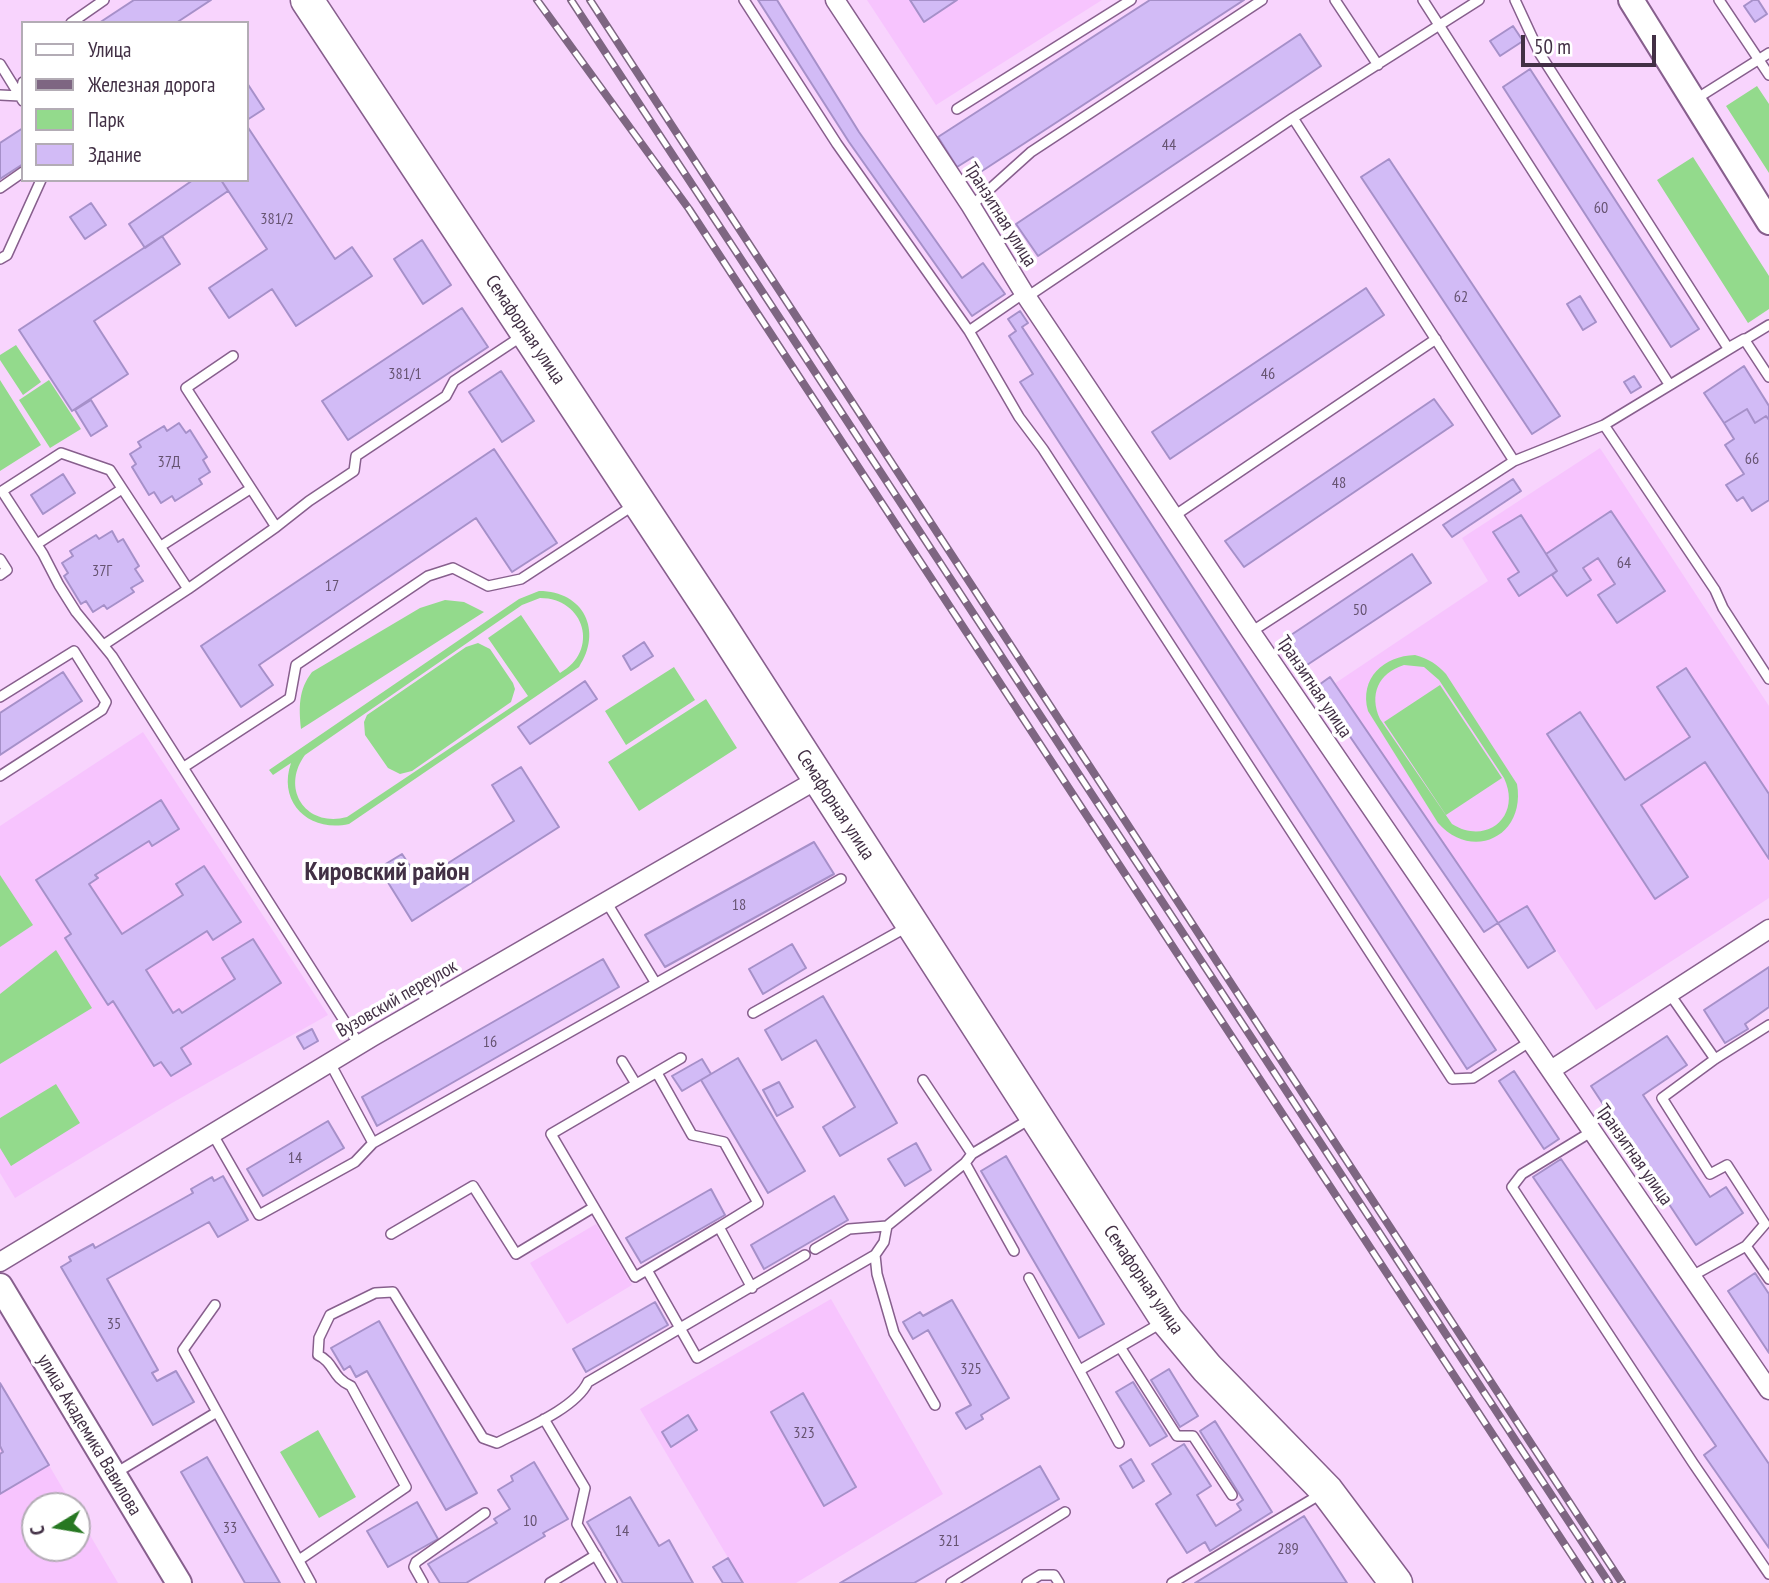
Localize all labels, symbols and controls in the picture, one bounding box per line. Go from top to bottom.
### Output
legend [21,21,248,182]
scale bar [1524,21,1659,65]
text: 50 m [1534,33,1571,60]
text: Улица [88,36,131,63]
text: Железная дорога [88,71,215,98]
text: Парк [88,106,125,133]
house number: 44 [1162,135,1176,155]
text: Здание [88,141,142,168]
street label: Транзитная улица [959,159,1041,271]
house number: 60 [1594,198,1608,218]
house number: 381/2 [260,209,294,229]
street label: Семафорная улица [480,271,570,389]
house number: 62 [1454,287,1468,307]
house number: 381/1 [388,364,422,384]
house number: 46 [1261,364,1275,384]
house number: 66 [1745,449,1759,469]
house number: 37Д [157,452,181,472]
house number: 48 [1332,473,1346,493]
house number: 64 [1617,553,1631,573]
house number: 37Г [92,561,112,581]
house number: 17 [325,576,339,596]
house number: 50 [1353,600,1367,620]
street label: Транзитная улица [1272,632,1356,742]
street label: Семафорная улица [791,746,879,864]
district label: Кировский район [305,857,469,889]
house number: 18 [732,895,746,915]
street label: Вузовский переулок [333,955,461,1043]
house number: 16 [483,1032,497,1052]
street label: Транзитная улица [1591,1100,1677,1210]
house number: 14 [288,1148,302,1168]
street label: Семафорная улица [1098,1221,1188,1339]
house number: 35 [107,1314,121,1334]
street label: улица Академика Вавилова [32,1350,146,1520]
house number: 325 [960,1359,982,1379]
house number: 323 [793,1423,815,1443]
north arrow [21,1492,91,1562]
house number: 10 [523,1511,537,1531]
house number: 33 [223,1518,237,1538]
house number: 14 [615,1521,629,1541]
text: С [25,1524,50,1537]
house number: 321 [938,1531,960,1551]
house number: 289 [1277,1539,1299,1559]

